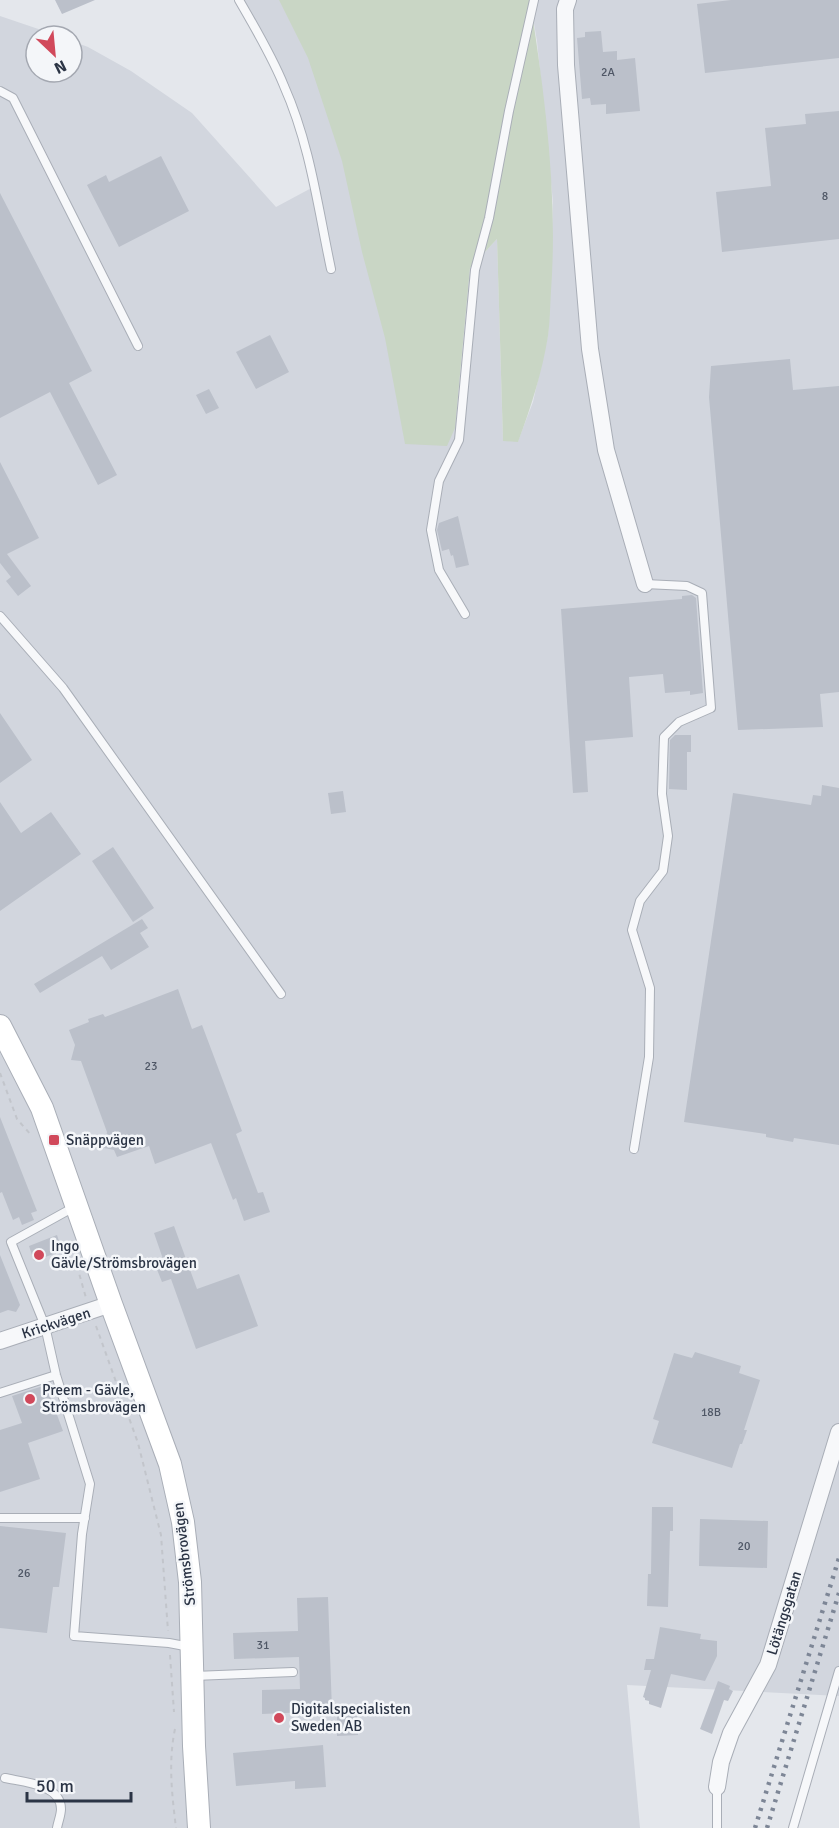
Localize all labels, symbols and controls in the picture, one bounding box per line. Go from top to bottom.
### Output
north arrow [24,24,84,84]
text: N [51,55,70,78]
house number: 2A [601,65,616,80]
house number: 8 [822,189,828,204]
house number: 23 [145,1059,157,1074]
place label: Snäppvägen [66,1131,144,1149]
marker: Snäppvägen [47,1133,61,1147]
place label: Ingo Gävle/Strömsbrovägen [51,1237,197,1272]
marker: Ingo Gävle/Strömsbrovägen [32,1248,46,1262]
street label: Krickvägen [19,1303,93,1343]
place label: Preem - Gävle, Strömsbrovägen [42,1381,146,1416]
marker: Preem - Gävle, Strömsbrovägen [23,1392,37,1406]
house number: 18B [701,1405,721,1420]
street label: Strömsbrovägen [169,1501,199,1607]
house number: 20 [738,1539,750,1554]
house number: 26 [18,1566,30,1581]
street label: Lötängsgatan [763,1569,805,1657]
house number: 31 [257,1638,269,1653]
place label: Digitalspecialisten Sweden AB [291,1700,411,1735]
marker: Digitalspecialisten Sweden AB [272,1711,286,1725]
scale bar [27,1765,130,1803]
text: 50 m [36,1775,74,1797]

